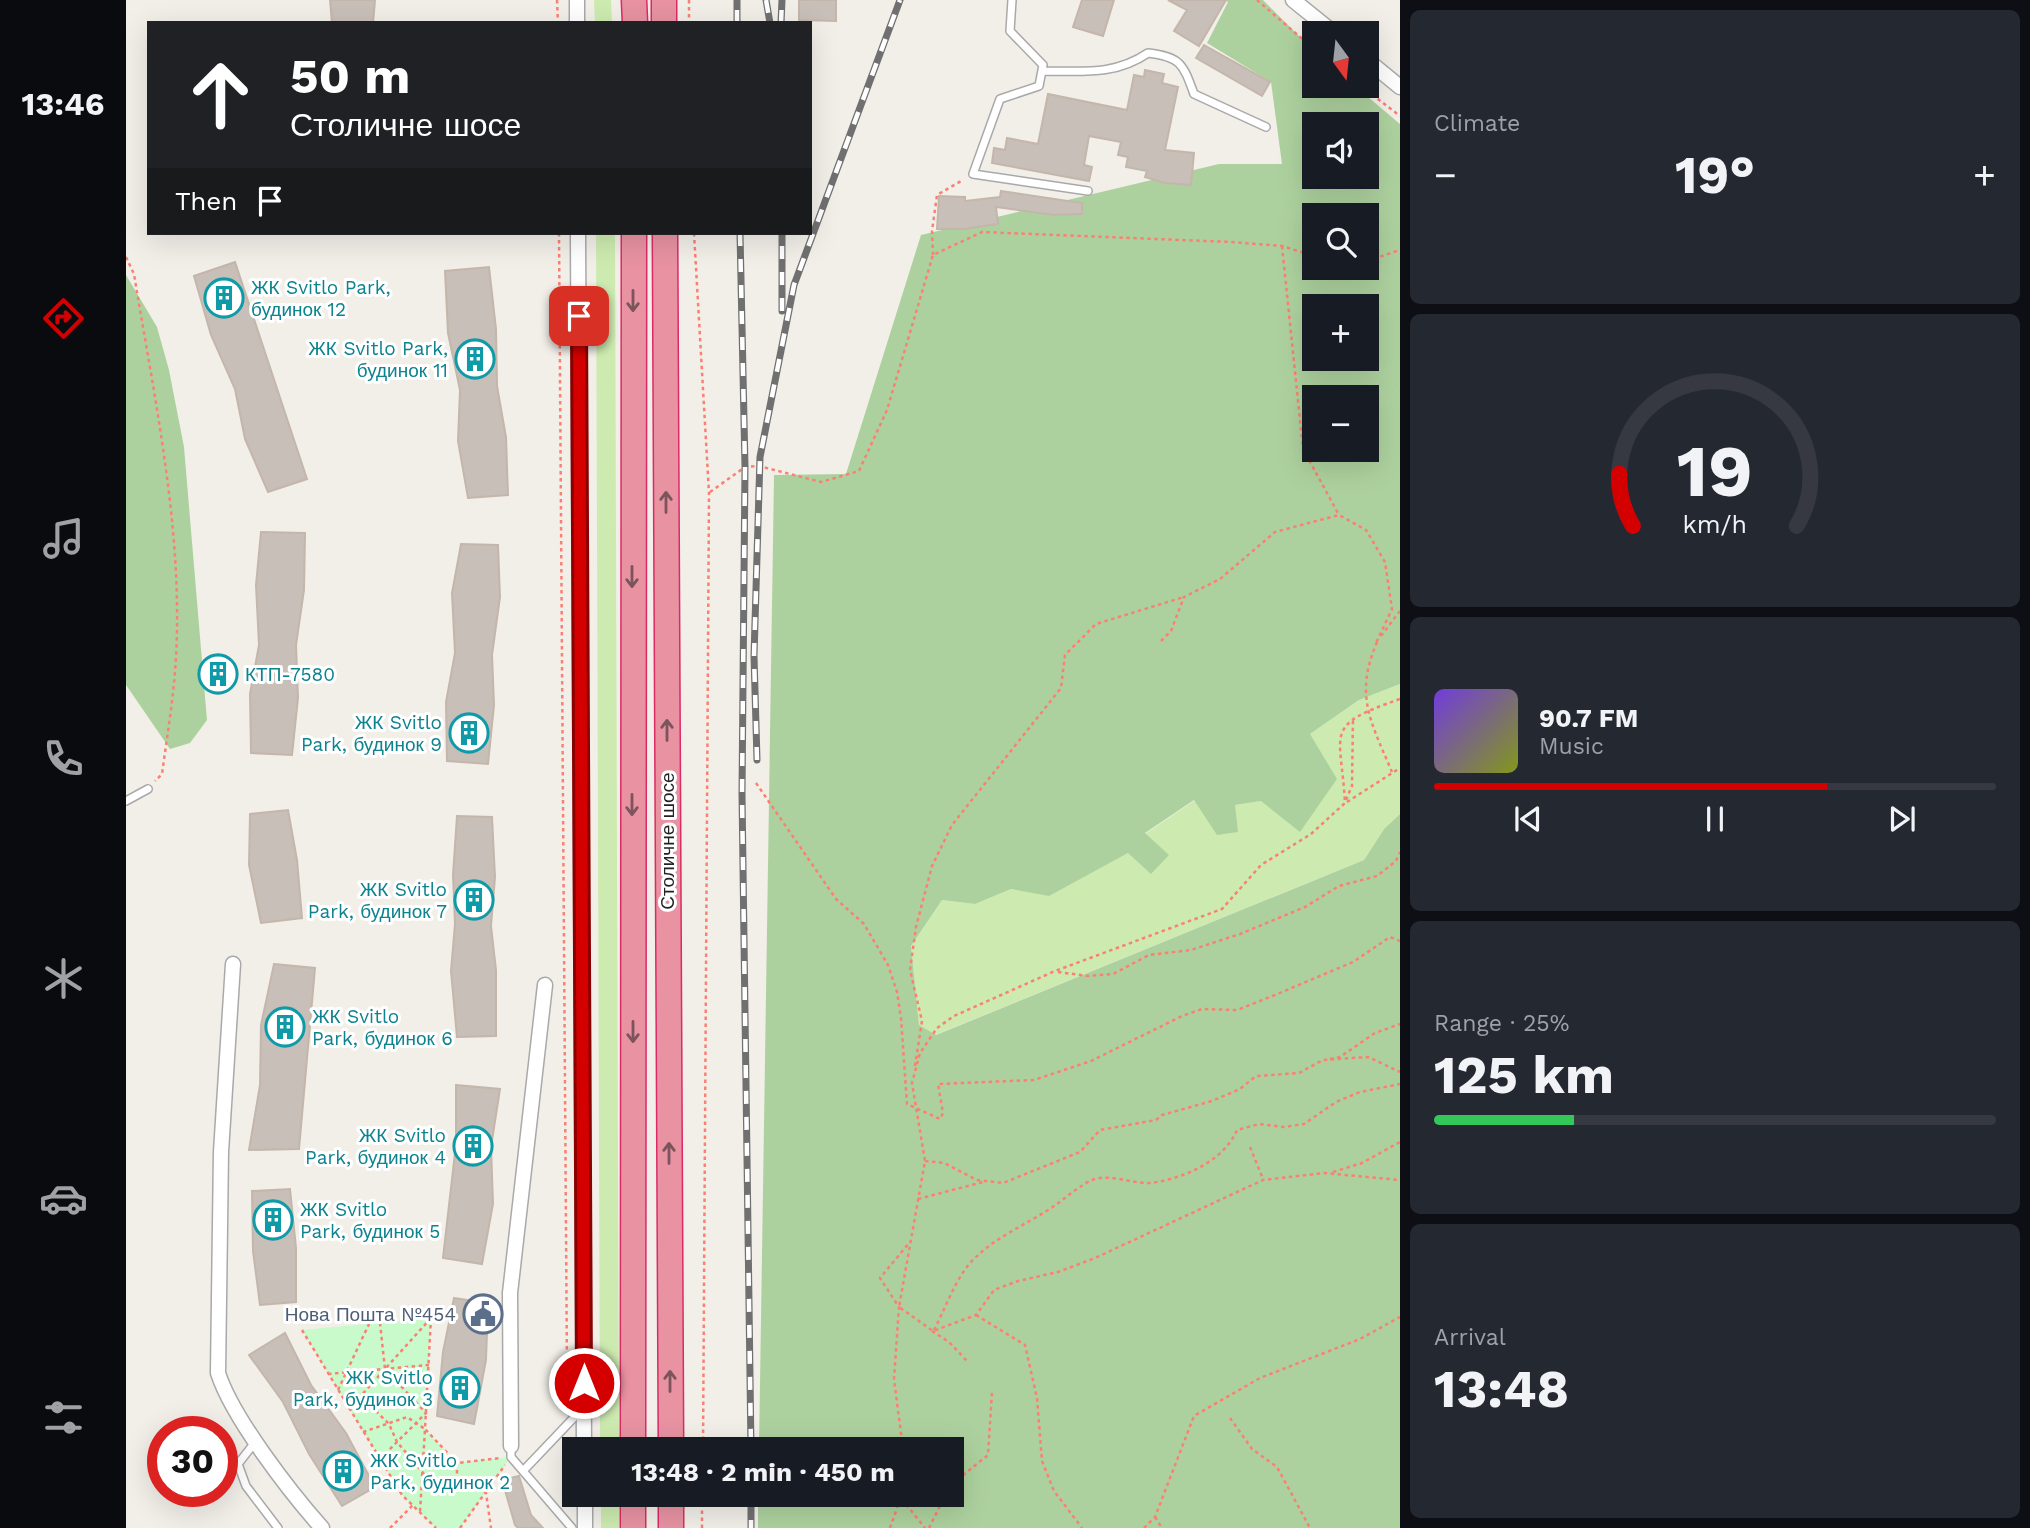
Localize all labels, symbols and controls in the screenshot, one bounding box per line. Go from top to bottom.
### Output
north arrow [1302,21,1379,98]
map controls [1302,21,1379,462]
text: 50 m [290,47,410,105]
icon: ahead [175,49,266,140]
text: 13:46 [22,85,104,123]
text: Столичне шосе [290,106,521,144]
text: Climate [1434,110,1520,137]
button: sound [1302,112,1379,189]
text: 19° [1675,145,1755,206]
text: − [1434,153,1457,197]
text: + [1973,153,1996,197]
icon: arrive [251,182,289,220]
text: Then [175,186,237,216]
button: search [1302,203,1379,280]
place label: ЖК Svitlo Park, будинок 12 [251,276,391,321]
building icon: ЖК Svitlo Park, будинок 12 [203,277,245,319]
pin [549,286,609,346]
one-way arrow [626,289,640,312]
icon: directions [39,294,88,343]
button: + [1302,294,1379,371]
icon: arrive [560,297,598,335]
place label: ЖК Svitlo Park, будинок 11 [308,337,448,382]
building icon: ЖК Svitlo Park, будинок 11 [454,338,496,380]
button: − [1302,385,1379,462]
text: 19 [1677,429,1753,515]
one-way arrow [659,491,673,514]
text: km/h [1683,510,1747,539]
icon: music [39,514,88,563]
one-way arrow [625,566,639,589]
building icon: КТП-7580 [197,653,239,695]
place label: КТП-7580 [245,663,335,686]
text: 90.7 FM [1539,703,1638,733]
place label: ЖК Svitlo Park, будинок 9 [301,711,442,756]
building icon: ЖК Svitlo Park, будинок 9 [448,712,490,754]
one-way arrow [660,719,674,742]
text: Music [1539,733,1604,760]
icon: phone [39,734,88,783]
street label: Столичне шосе [656,772,679,910]
one-way arrow [625,793,639,816]
icon: previous [1509,800,1547,838]
icon: pause [1696,800,1734,838]
icon: next [1883,800,1921,838]
place label: ЖК Svitlo Park, будинок 7 [308,878,447,923]
building icon: ЖК Svitlo Park, будинок 7 [453,879,495,921]
icon: climate [39,954,88,1003]
place label: ЖК Svitlo Park, будинок 6 [312,1005,453,1050]
building icon: ЖК Svitlo Park, будинок 6 [264,1006,306,1048]
text: Range · 25% [1434,1010,1569,1037]
one-way arrow [626,1021,640,1044]
text: 125 km [1434,1045,1614,1106]
place label: ЖК Svitlo Park, будинок 4 [305,1124,446,1169]
building icon: ЖК Svitlo Park, будинок 4 [452,1125,494,1167]
one-way arrow [662,1142,676,1165]
icon: car [39,1174,88,1223]
place label: ЖК Svitlo Park, будинок 5 [300,1198,440,1243]
building icon: ЖК Svitlo Park, будинок 5 [252,1199,294,1241]
public building icon: Нова Пошта №454 [462,1293,504,1335]
place label: Нова Пошта №454 [285,1303,456,1326]
text: Arrival [1434,1324,1506,1351]
position arrow [547,1346,621,1420]
text: 13:48 [1434,1359,1569,1420]
place label: ЖК Svitlo Park, будинок 3 [293,1366,433,1411]
building icon: ЖК Svitlo Park, будинок 3 [439,1367,481,1409]
one-way arrow [663,1370,677,1393]
icon: filters [39,1393,88,1442]
speed limit sign: 30 [147,1416,238,1507]
place label: ЖК Svitlo Park, будинок 2 [370,1449,510,1494]
building icon: ЖК Svitlo Park, будинок 2 [322,1450,364,1492]
text: 13:48 · 2 min · 450 m [631,1457,895,1487]

